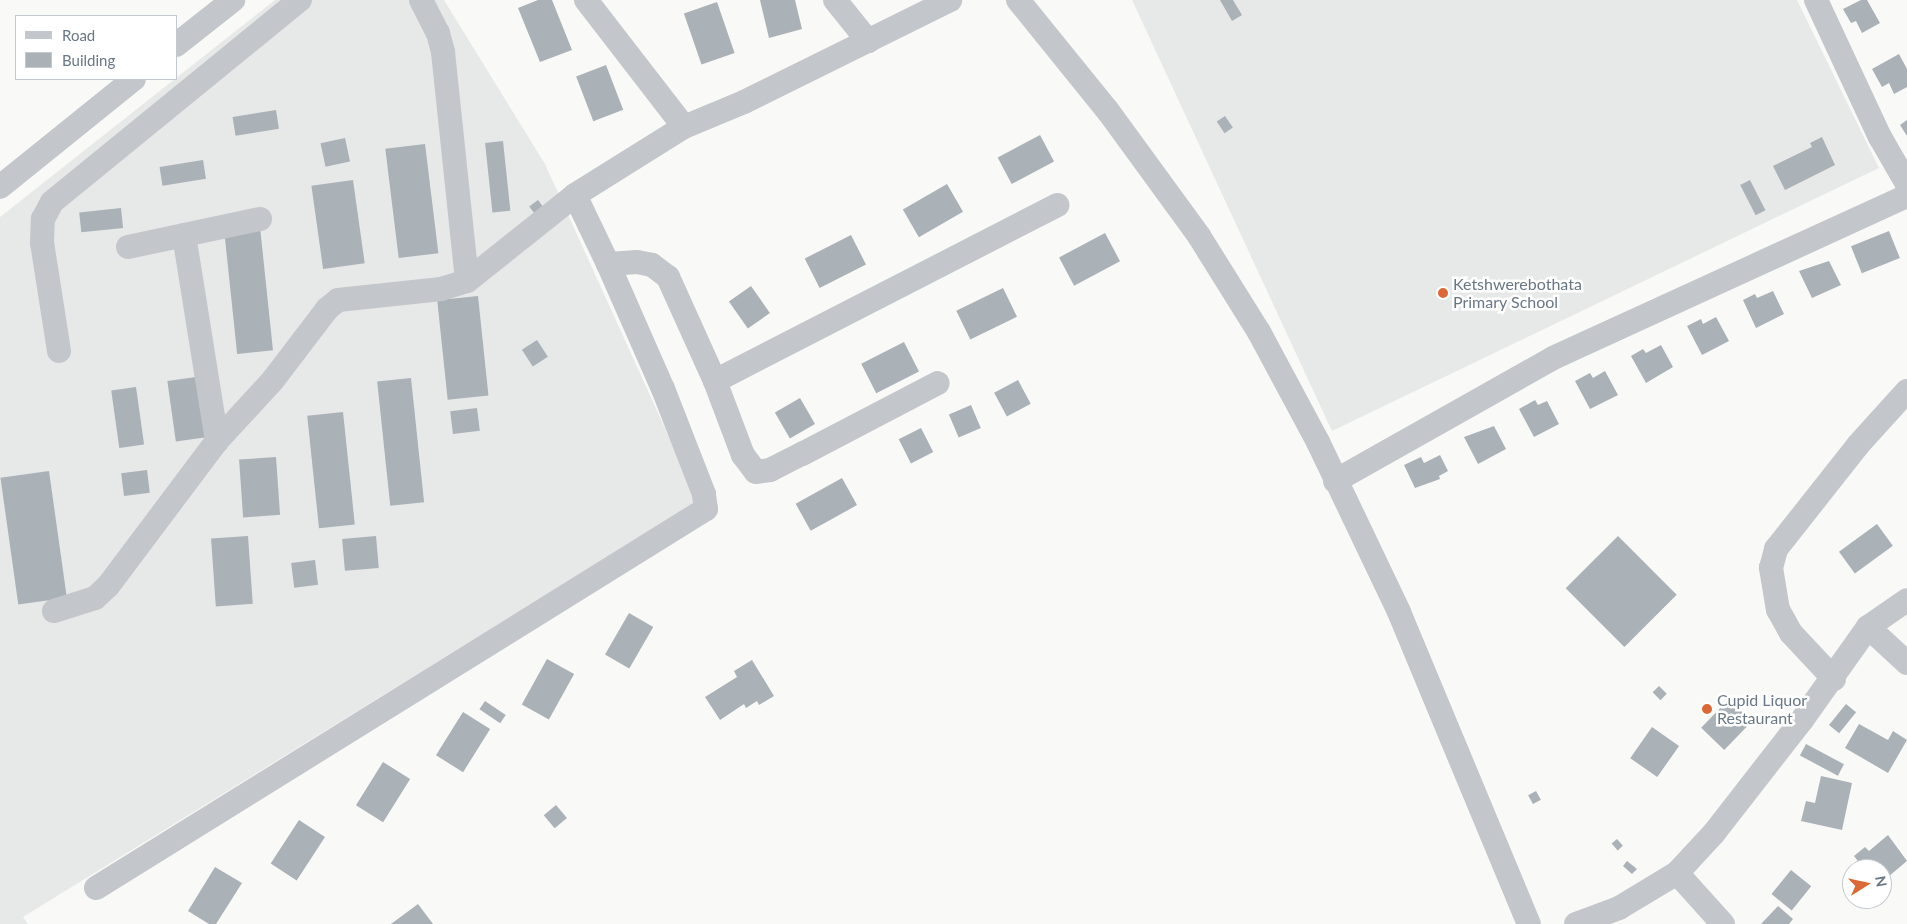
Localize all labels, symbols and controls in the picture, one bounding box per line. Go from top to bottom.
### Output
legend [15,15,178,80]
text: Road [62,26,95,44]
text: Building [62,51,115,69]
place label: Ketshwerebothata Primary School [1453,274,1582,312]
marker: Ketshwerebothata Primary School [1437,287,1449,299]
place label: Cupid Liquor Restaurant [1717,690,1807,728]
marker: Cupid Liquor Restaurant [1701,703,1713,715]
north arrow [1842,859,1892,909]
text: N [1872,875,1891,888]

